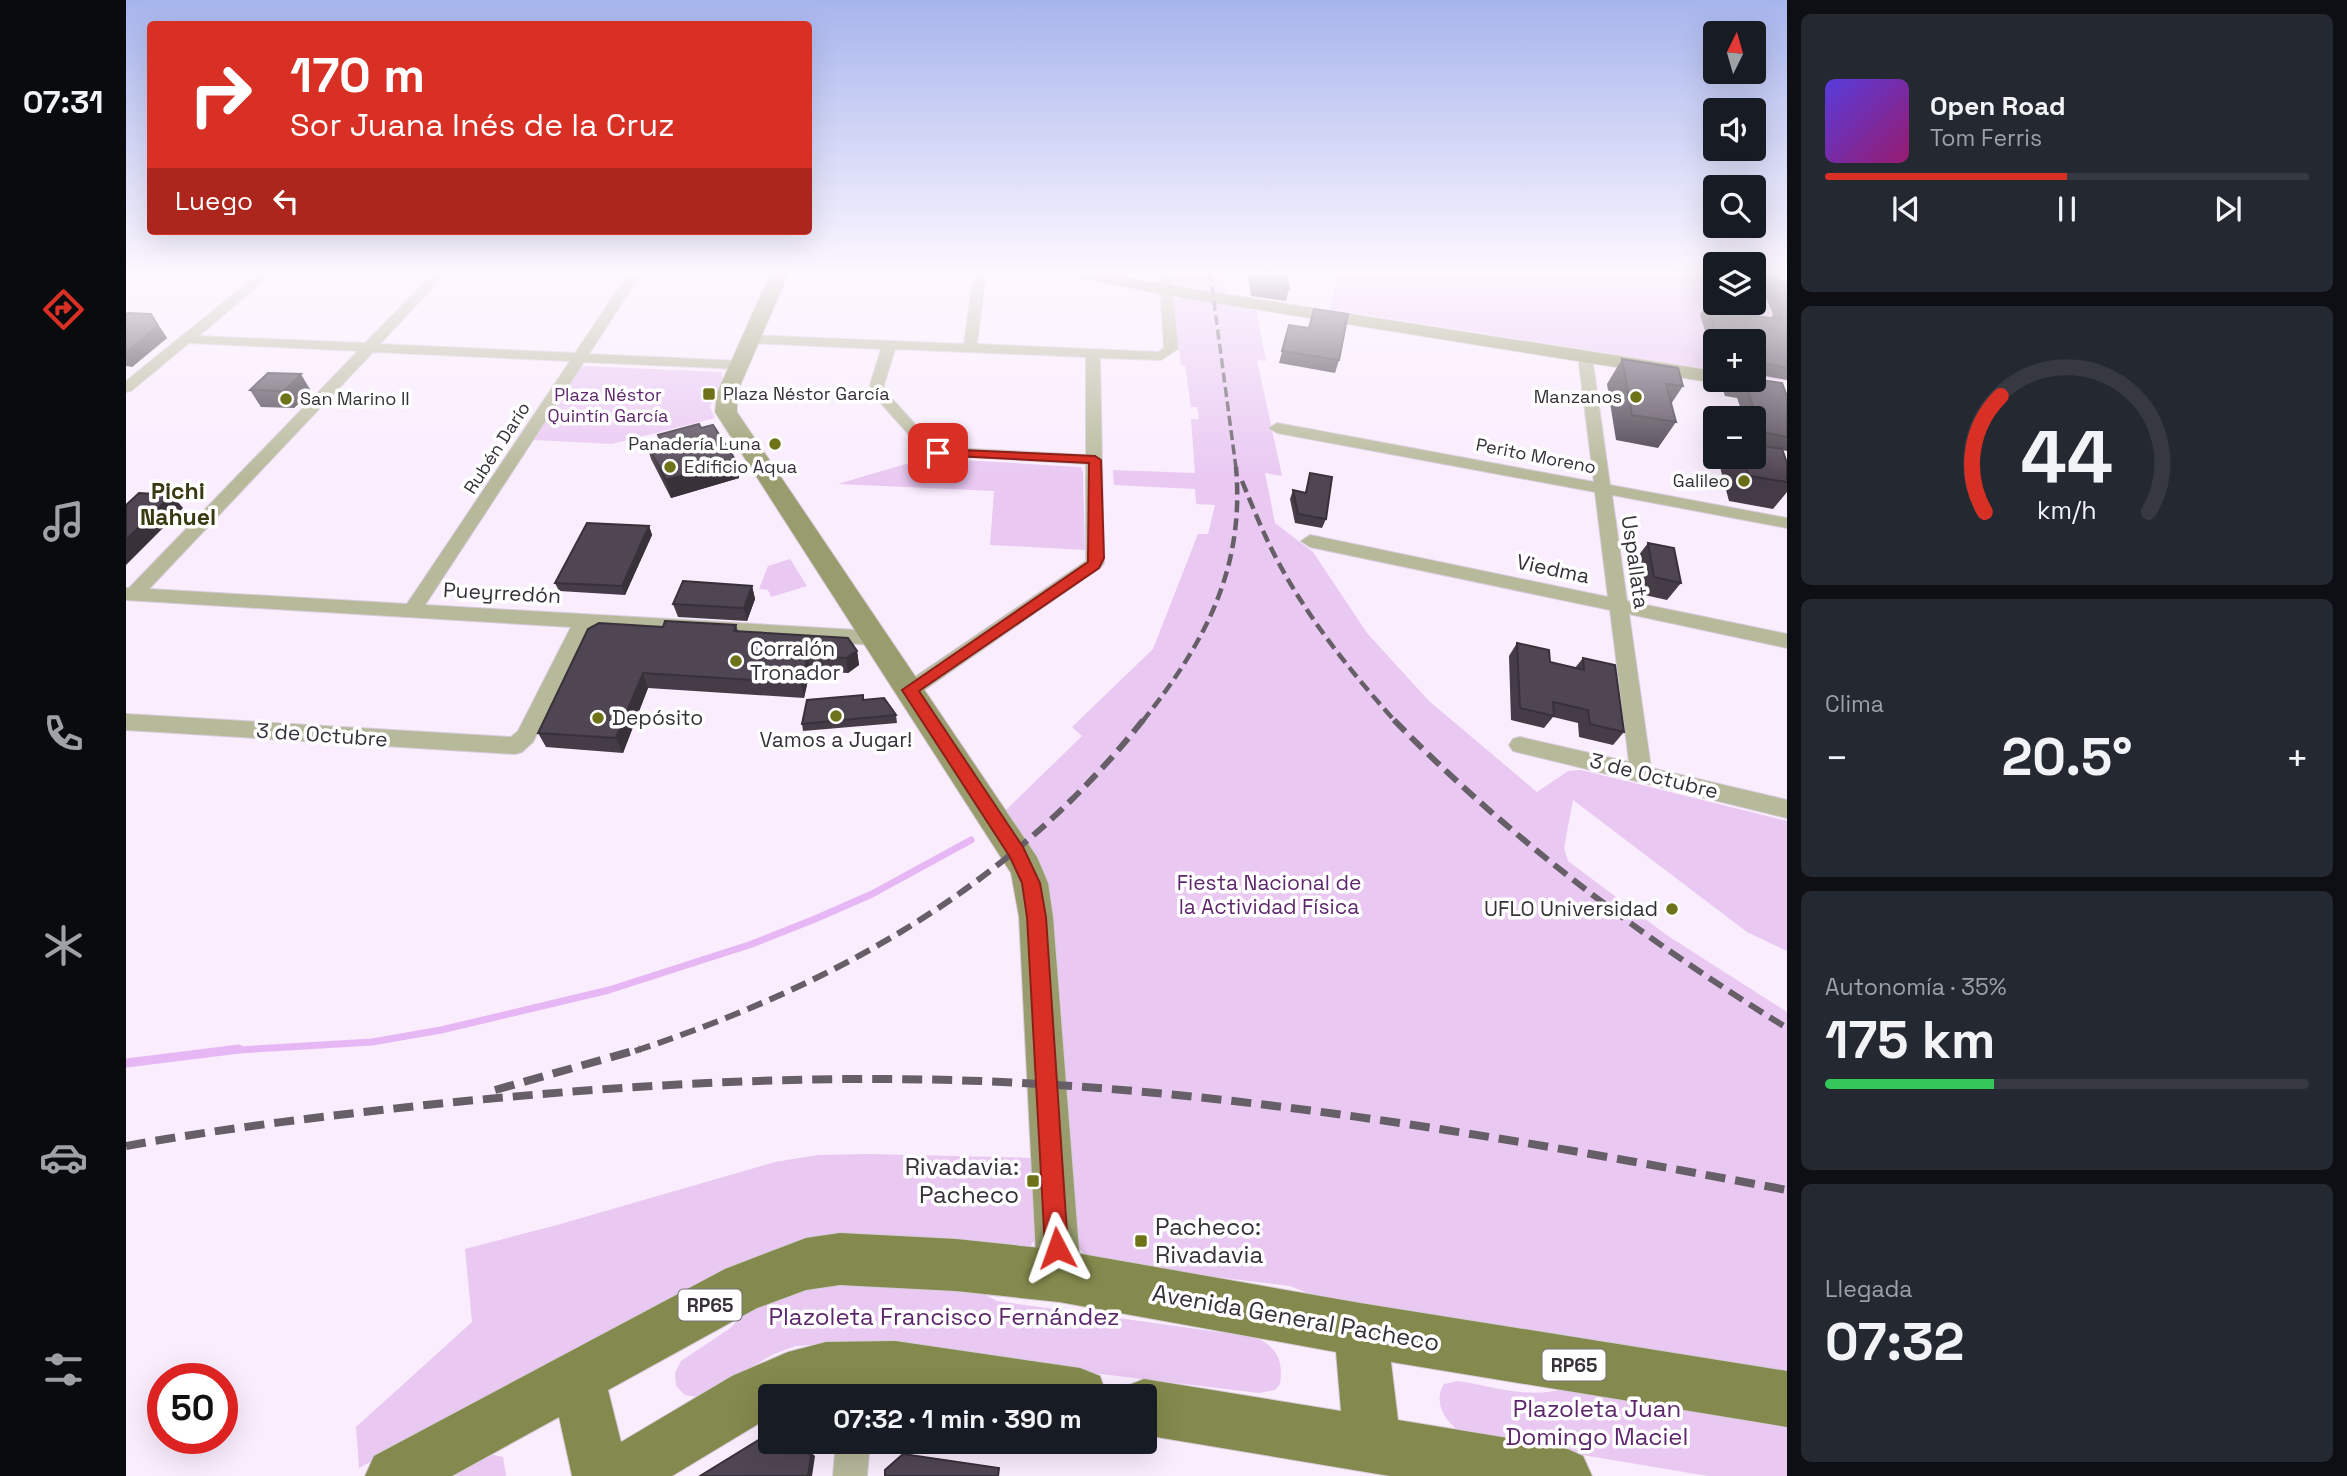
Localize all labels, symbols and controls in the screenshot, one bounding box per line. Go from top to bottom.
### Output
north arrow [1703,21,1766,84]
map controls [1703,21,1766,469]
text: 170 m [290,44,425,106]
icon: right [175,49,266,140]
text: 07:31 [23,82,103,122]
text: Open Road [1930,89,2066,123]
button: sound [1703,98,1766,161]
text: Sor Juana Inés de la Cruz [290,105,675,145]
text: Tom Ferris [1930,123,2042,153]
button: search [1703,175,1766,238]
icon: left [267,182,305,220]
text: Luego [175,184,253,218]
icon: previous [1887,190,1925,228]
icon: pause [2048,190,2086,228]
icon: next [2209,190,2247,228]
button: layers [1703,252,1766,315]
icon: directions [39,285,88,334]
button: + [1703,329,1766,392]
place label: Plaza Néstor García [723,382,889,405]
park label: Plaza Néstor Quintín García [548,383,668,427]
place label: Manzanos [1534,385,1622,408]
marker: Plaza Néstor García [701,386,717,402]
place label: San Marino II [300,387,410,410]
marker: Manzanos [1628,389,1644,405]
marker: San Marino II [278,391,294,407]
street label: Rubén Darío [458,397,535,498]
button: − [1703,406,1766,469]
text: 44 [2021,410,2113,503]
pin [908,423,968,483]
place label: Panadería Luna [628,432,761,455]
street label: Perito Moreno [1474,433,1598,478]
icon: arrive [919,434,957,472]
marker: Panadería Luna [767,436,783,452]
place label: Edificio Aqua [684,455,797,478]
marker: Edificio Aqua [662,459,678,475]
place label: Galileo [1673,469,1730,492]
marker: Galileo [1736,473,1752,489]
district label: Pichi Nahuel [140,476,216,532]
text: km/h [2037,493,2097,525]
icon: music [39,497,88,546]
street label: Uspallata [1616,513,1655,610]
street label: Viedma [1514,548,1592,589]
street label: Pueyrredón [442,576,562,609]
place label: Corralón Tronador [750,635,840,686]
marker: Corralón Tronador [728,653,744,669]
text: Clima [1825,689,1884,719]
place label: Depósito [612,704,703,731]
marker: Vamos a Jugar! [828,708,844,724]
icon: phone [39,709,88,758]
marker: Depósito [590,710,606,726]
street label: 3 de Octubre [255,716,389,753]
text: 20.5° [2001,724,2133,790]
place label: Vamos a Jugar! [760,726,912,753]
text: − [1825,734,1849,782]
text: + [2285,734,2309,782]
street label: 3 de Octubre [1587,746,1721,805]
park label: Fiesta Nacional de la Actividad Física [1177,869,1361,920]
place label: UFLO Universidad [1484,895,1658,922]
marker: UFLO Universidad [1664,901,1680,917]
icon: climate [39,921,88,970]
text: Autonomía · 35% [1825,972,2006,1002]
text: 175 km [1825,1007,1995,1073]
icon: car [39,1133,88,1182]
place label: Rivadavia: Pacheco [905,1151,1019,1210]
marker: Rivadavia: Pacheco [1025,1173,1041,1189]
position arrow [1020,1211,1094,1285]
place label: Pacheco: Rivadavia [1155,1211,1263,1270]
marker: Pacheco: Rivadavia [1133,1233,1149,1249]
text: Llegada [1825,1274,1913,1304]
street label: Avenida General Pacheco [1150,1277,1442,1358]
road number: RP65 [678,1289,742,1320]
park label: Plazoleta Francisco Fernández [769,1301,1119,1332]
text: 07:32 [1825,1309,1964,1375]
icon: filters [39,1345,88,1394]
road number: RP65 [1542,1350,1606,1380]
speed limit sign: 50 [147,1363,238,1454]
park label: Plazoleta Juan Domingo Maciel [1506,1393,1688,1452]
text: 07:32 · 1 min · 390 m [833,1402,1082,1436]

